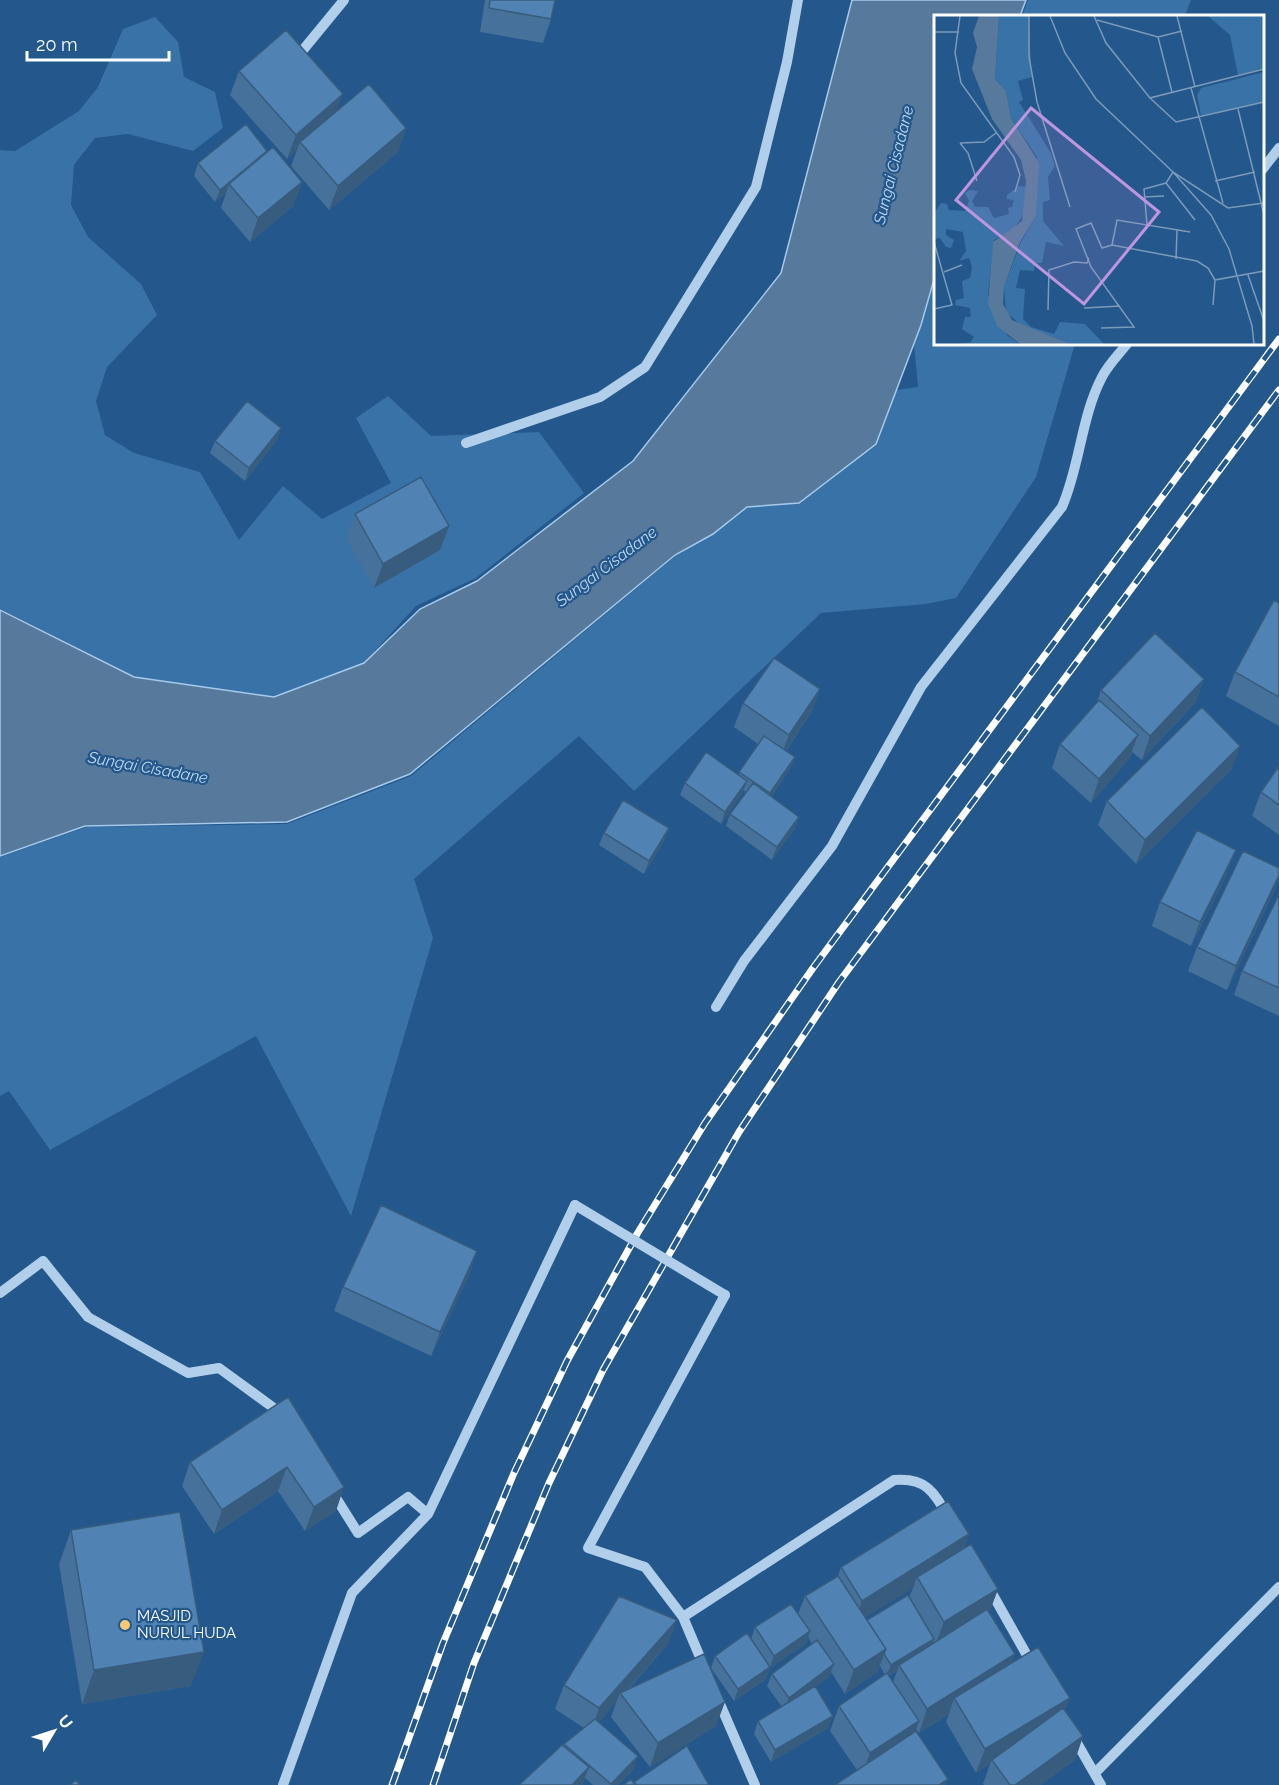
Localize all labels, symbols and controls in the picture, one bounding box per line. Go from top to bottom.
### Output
inset map [934,15,1264,345]
scale bar [27,24,170,62]
text: 20 m [36,34,78,55]
water label: Sungai Cisadane [869,104,917,227]
water label: Sungai Cisadane [551,522,661,611]
water label: Sungai Cisadane [86,747,210,787]
place label: MASJID NURUL HUDA [137,1607,236,1642]
marker: MASJID NURUL HUDA [118,1618,132,1632]
north arrow [24,1701,84,1761]
text: U [54,1711,76,1733]

